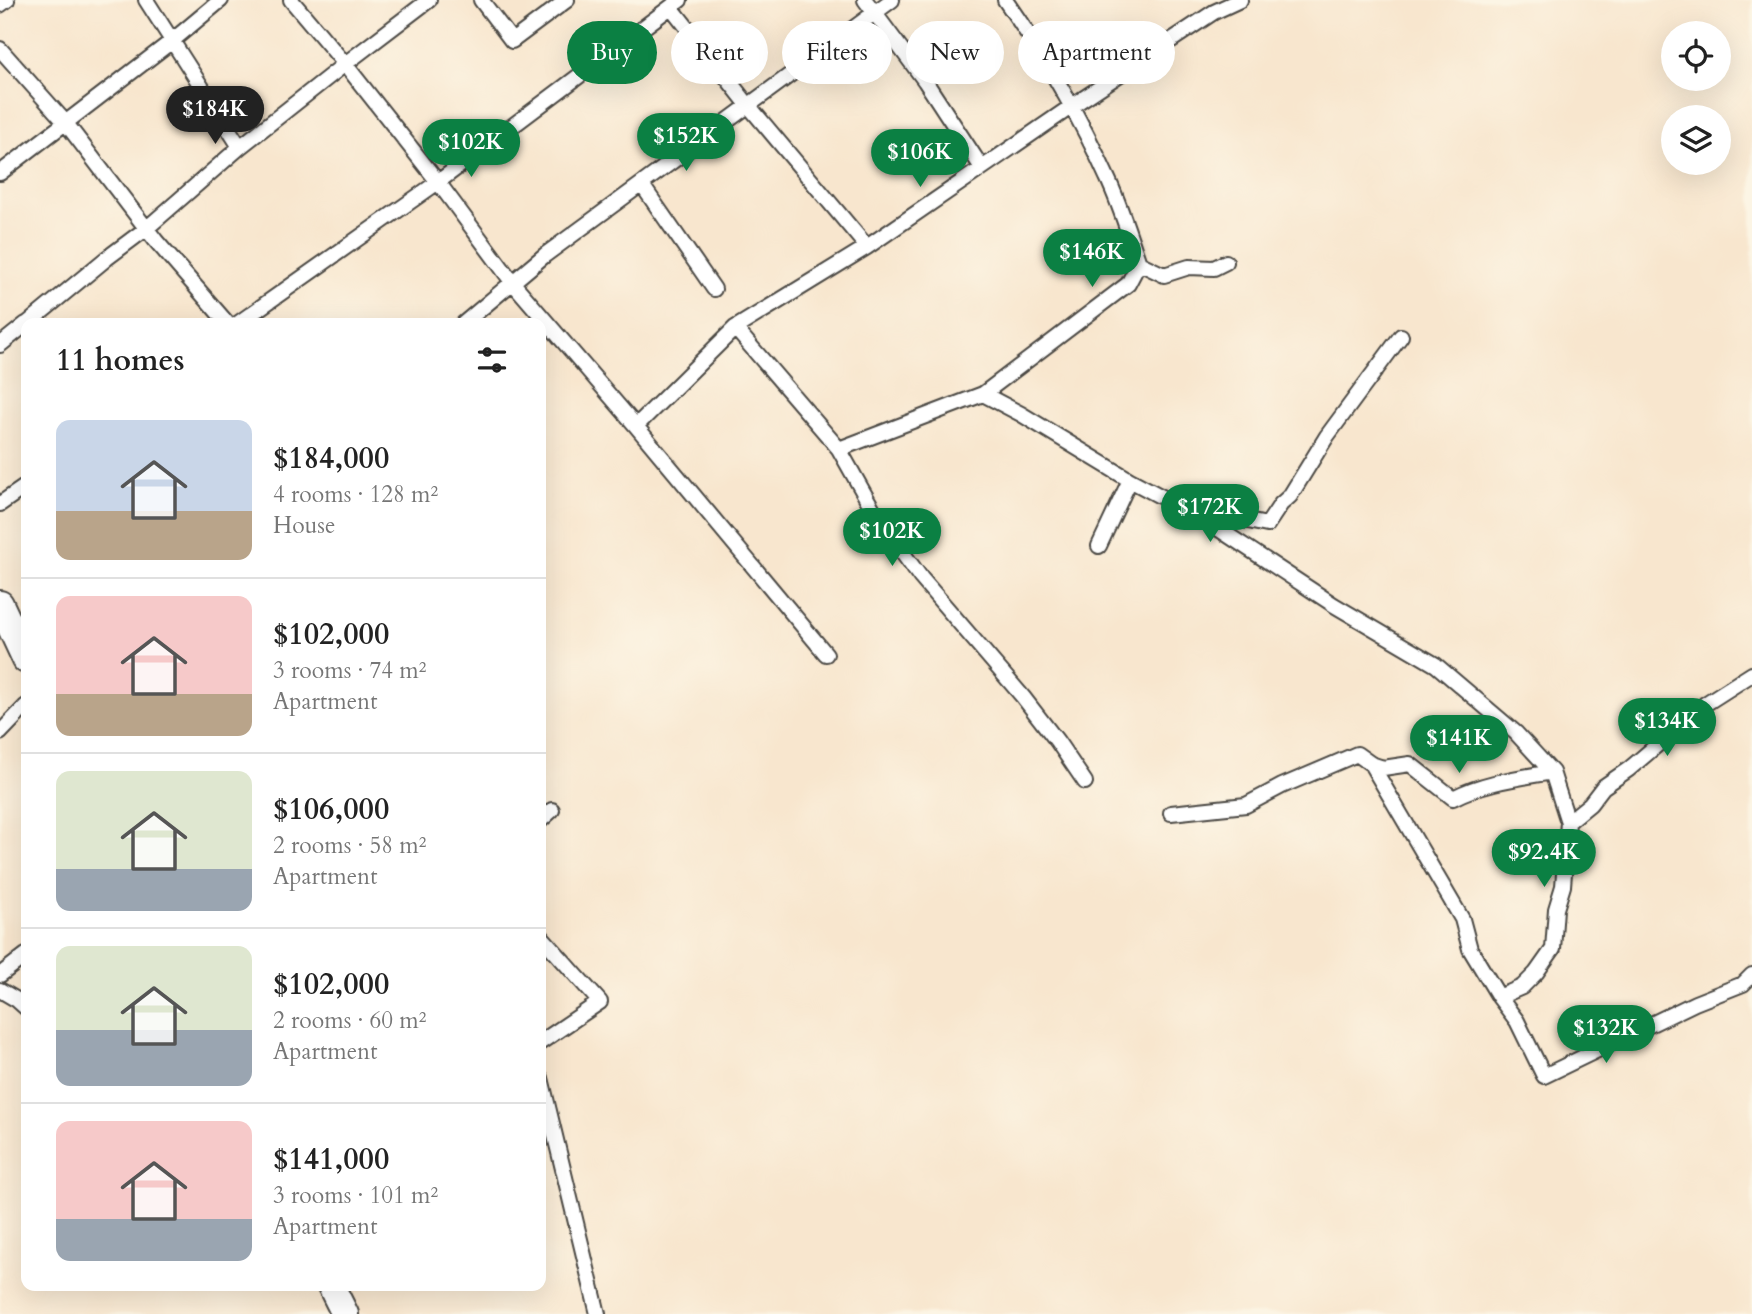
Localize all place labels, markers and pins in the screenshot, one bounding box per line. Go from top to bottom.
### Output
pin: $184K [166,86,264,146]
pin: $152K [637,114,735,173]
pin: $102K [422,120,520,179]
pin: $106K [871,130,969,189]
pin: $146K [1043,230,1141,289]
pin: $172K [1161,484,1259,544]
pin: $102K [843,508,941,568]
pin: $134K [1618,698,1716,758]
pin: $141K [1410,716,1508,775]
pin: $92.4K [1487,830,1601,889]
pin: $132K [1557,1006,1655,1065]

